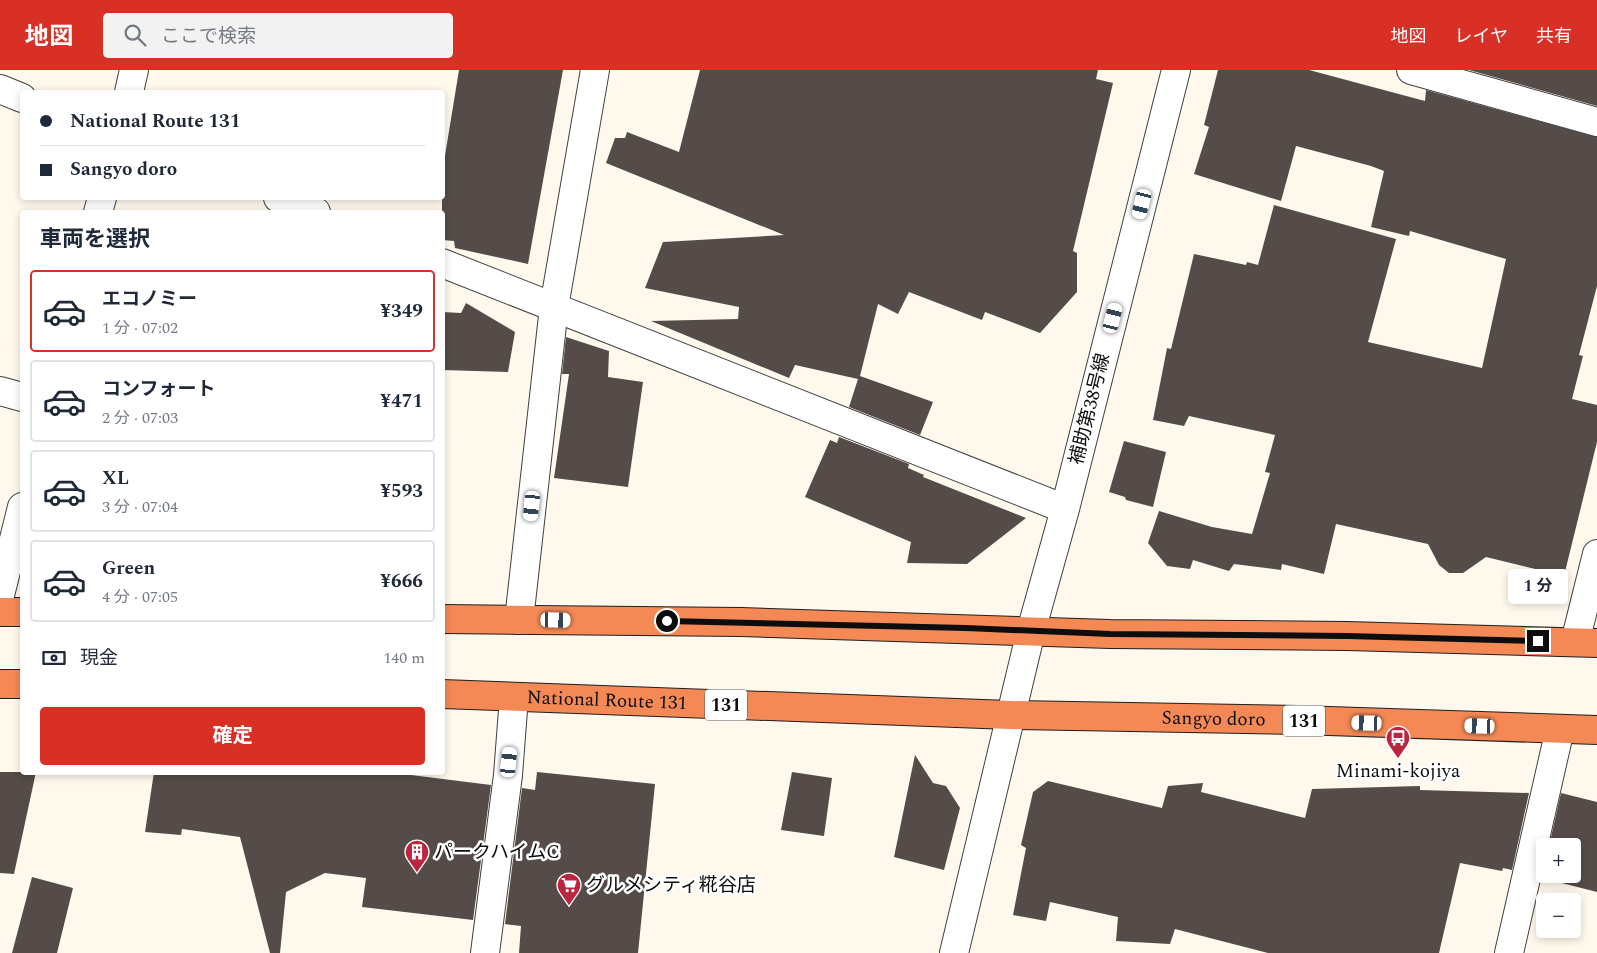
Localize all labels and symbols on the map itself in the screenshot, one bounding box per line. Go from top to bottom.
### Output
car [1131,188,1152,220]
car [1102,302,1123,334]
street label: 補助第38号線 [1062,350,1118,468]
car [522,490,541,522]
callout: 1 分 [1508,568,1568,604]
route start [656,610,678,632]
car [540,612,571,628]
route end [1527,630,1549,652]
street label: National Route 131 [526,683,688,718]
road number: 131 [705,690,747,720]
street label: Sangyo doro [1161,703,1266,734]
road number: 131 [1283,706,1325,736]
car [1351,715,1382,731]
car [1464,718,1495,734]
bus stop icon: Minami-kojiya [1385,725,1411,759]
car [499,746,518,778]
place label: Minami-kojiya [1336,757,1461,786]
place label: パークハイムC [434,838,560,867]
building icon: パークハイムC [404,839,430,873]
place label: グルメシティ糀谷店 [586,871,756,900]
supermarket icon: グルメシティ糀谷店 [556,872,582,906]

